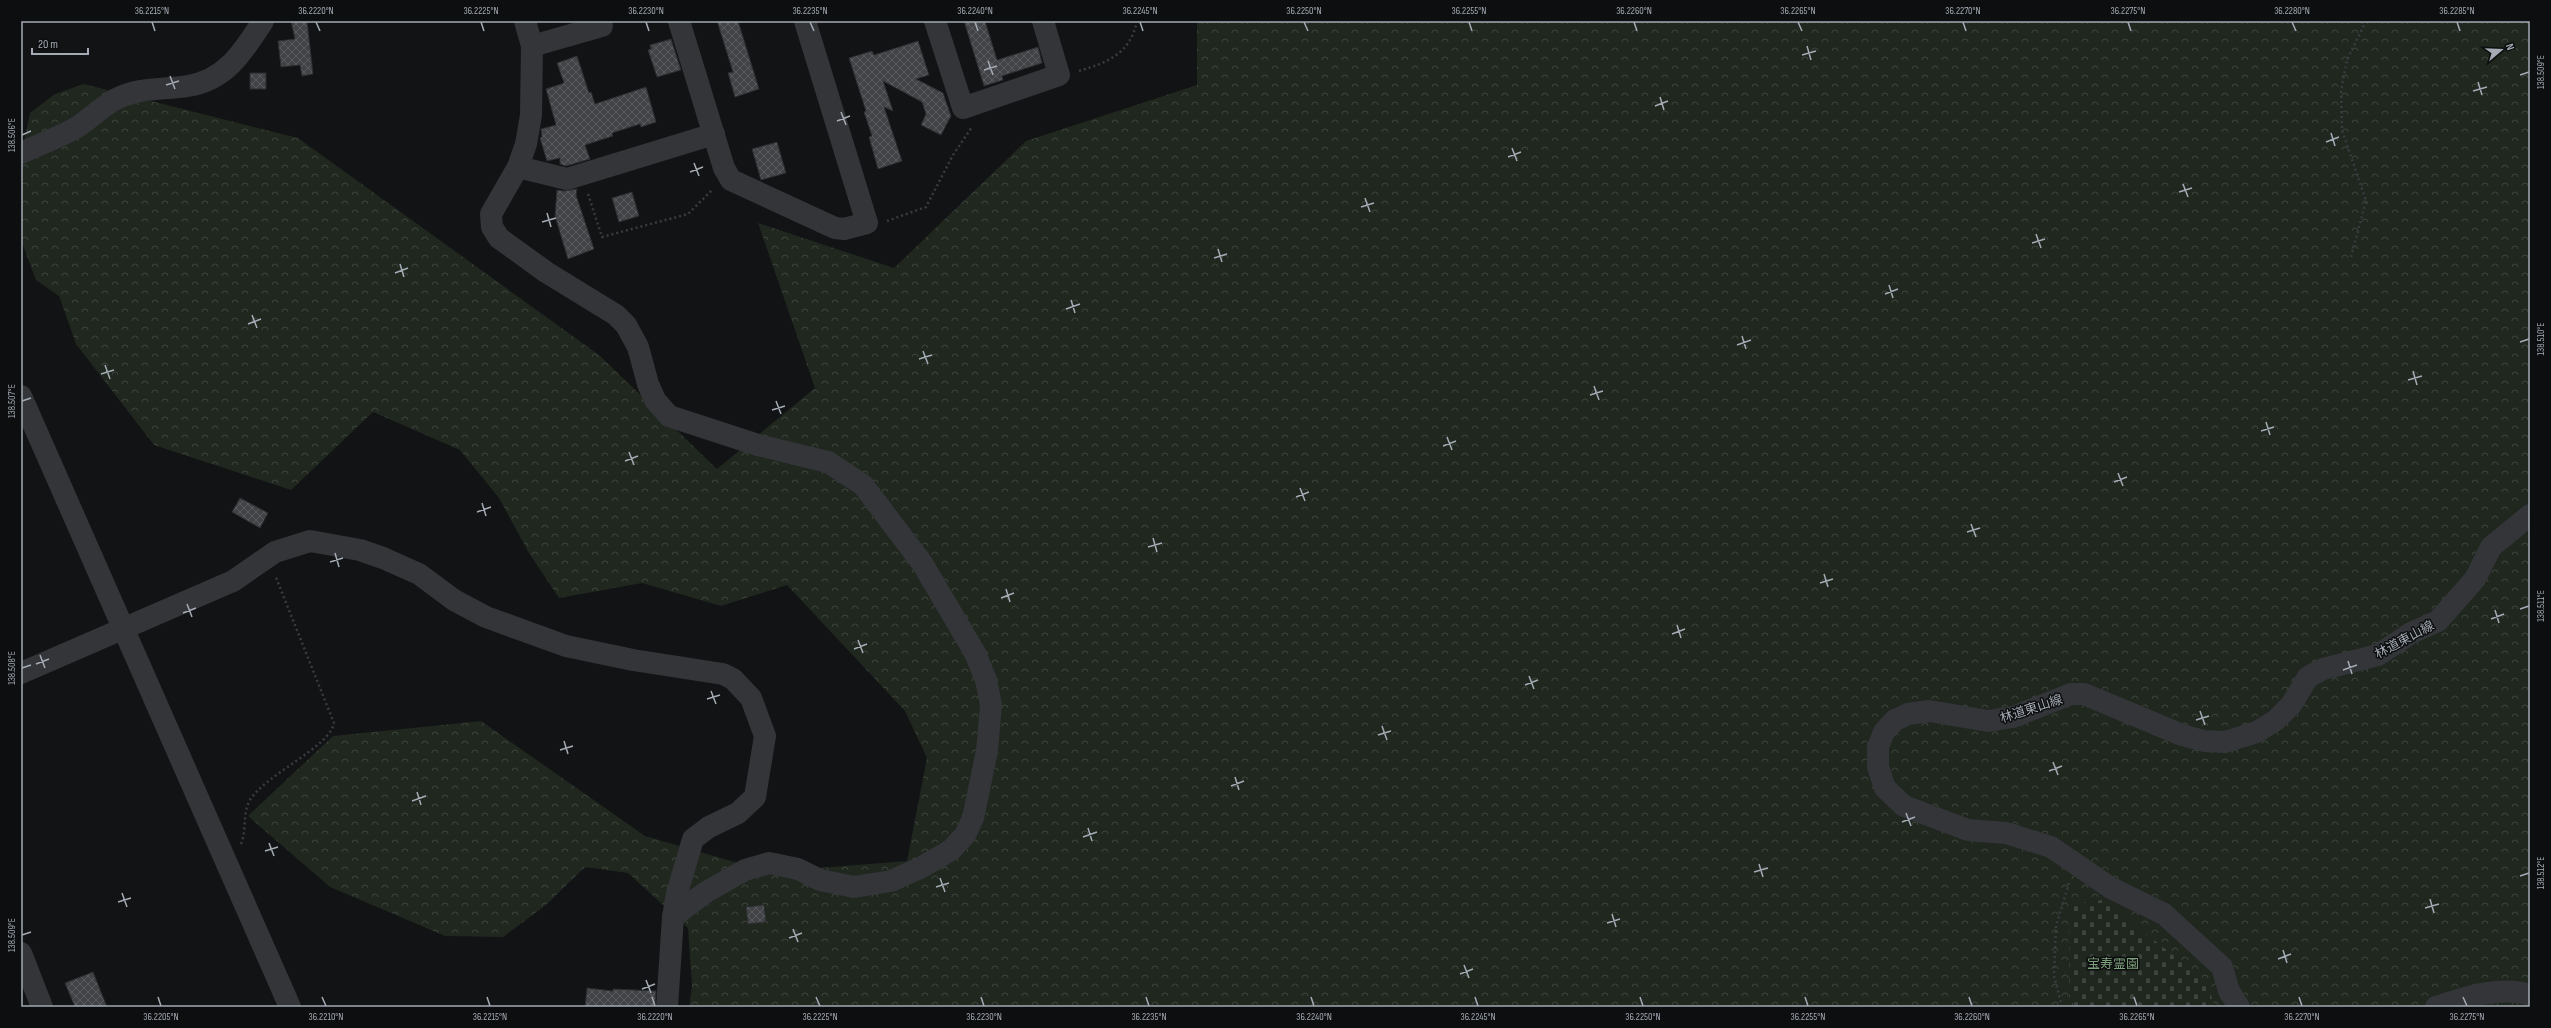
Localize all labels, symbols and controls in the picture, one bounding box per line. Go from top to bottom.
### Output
text: 36.2215°N [135,5,169,17]
text: 36.2220°N [298,5,334,17]
text: 36.2225°N [463,5,499,17]
text: 36.2230°N [628,5,664,17]
text: 36.2235°N [792,5,828,17]
text: 36.2240°N [957,5,993,17]
text: 36.2245°N [1122,5,1158,17]
text: 36.2250°N [1286,5,1322,17]
text: 36.2255°N [1452,5,1486,17]
text: 36.2260°N [1616,5,1652,17]
text: 36.2265°N [1780,5,1816,17]
text: 36.2270°N [1945,5,1981,17]
text: 36.2275°N [2111,5,2145,17]
text: 36.2280°N [2274,5,2310,17]
text: 36.2285°N [2439,5,2475,17]
scale bar [32,30,88,56]
north arrow [2481,30,2521,70]
text: 20 m [38,37,58,52]
text: N [2503,42,2517,52]
text: 138.509°E [2535,55,2547,89]
text: 138.506°E [6,118,18,152]
text: 138.510°E [2535,323,2547,355]
text: 138.507°E [6,384,18,418]
text: 138.511°E [2535,590,2547,622]
street label: 林道東山線 [2372,618,2437,662]
text: 138.508°E [6,651,18,685]
street label: 林道東山線 [1998,691,2065,727]
text: 138.512°E [2535,857,2547,889]
text: 138.509°E [6,918,18,952]
park label: 宝寿霊園 [2087,956,2139,972]
text: 36.2205°N [143,1011,179,1023]
text: 36.2210°N [309,1011,343,1023]
text: 36.2215°N [473,1011,507,1023]
text: 36.2220°N [637,1011,673,1023]
text: 36.2225°N [802,1011,838,1023]
text: 36.2230°N [966,1011,1002,1023]
text: 36.2235°N [1131,1011,1167,1023]
text: 36.2240°N [1296,1011,1332,1023]
text: 36.2245°N [1460,1011,1496,1023]
text: 36.2250°N [1625,1011,1661,1023]
text: 36.2255°N [1791,1011,1825,1023]
text: 36.2260°N [1954,1011,1990,1023]
text: 36.2265°N [2119,1011,2155,1023]
text: 36.2270°N [2284,1011,2320,1023]
text: 36.2275°N [2450,1011,2484,1023]

